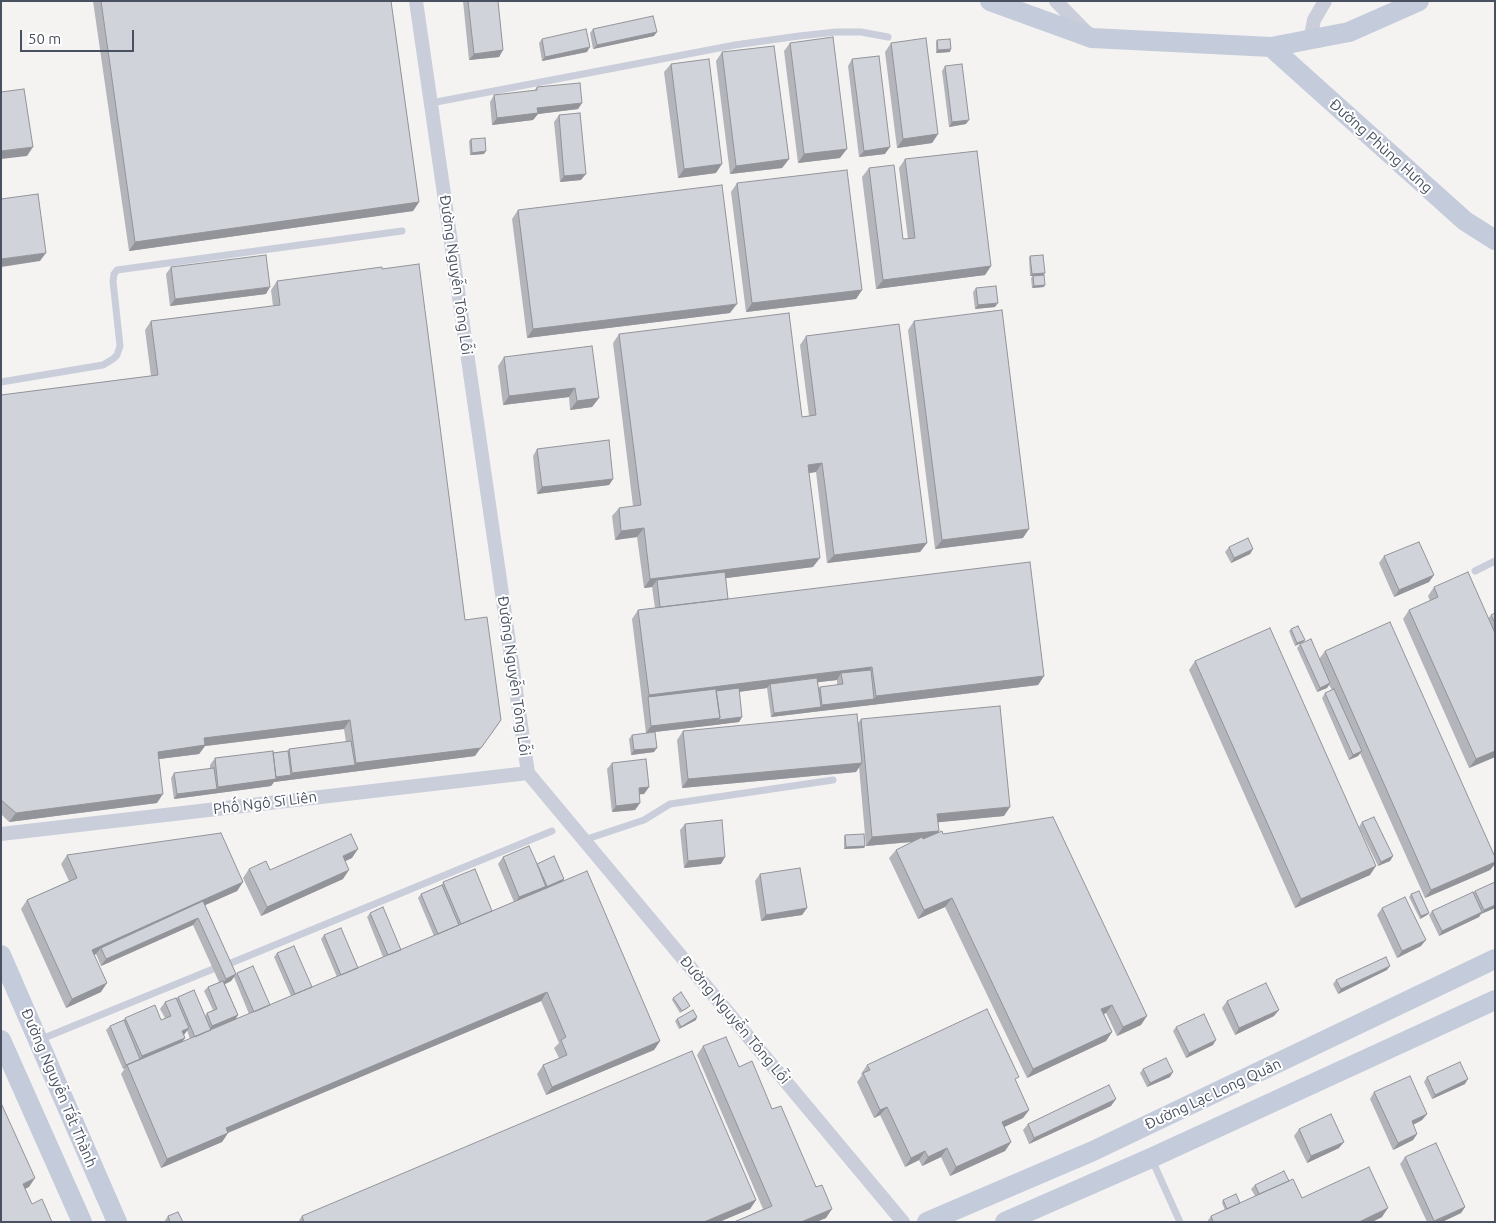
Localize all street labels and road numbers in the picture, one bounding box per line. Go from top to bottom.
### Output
street label: Đường Phùng Hưng [1326,95,1436,197]
street label: Đường Nguyễn Tông Lỗi [436,194,476,356]
street label: Đường Nguyễn Tông Lỗi [494,595,534,757]
street label: Phố Ngô Sĩ Liên [212,788,318,818]
street label: Đường Nguyễn Tông Lỗi [676,952,794,1088]
street label: Đường Nguyễn Tất Thành [17,1006,101,1170]
street label: Đường Lạc Long Quân [1142,1054,1284,1134]

